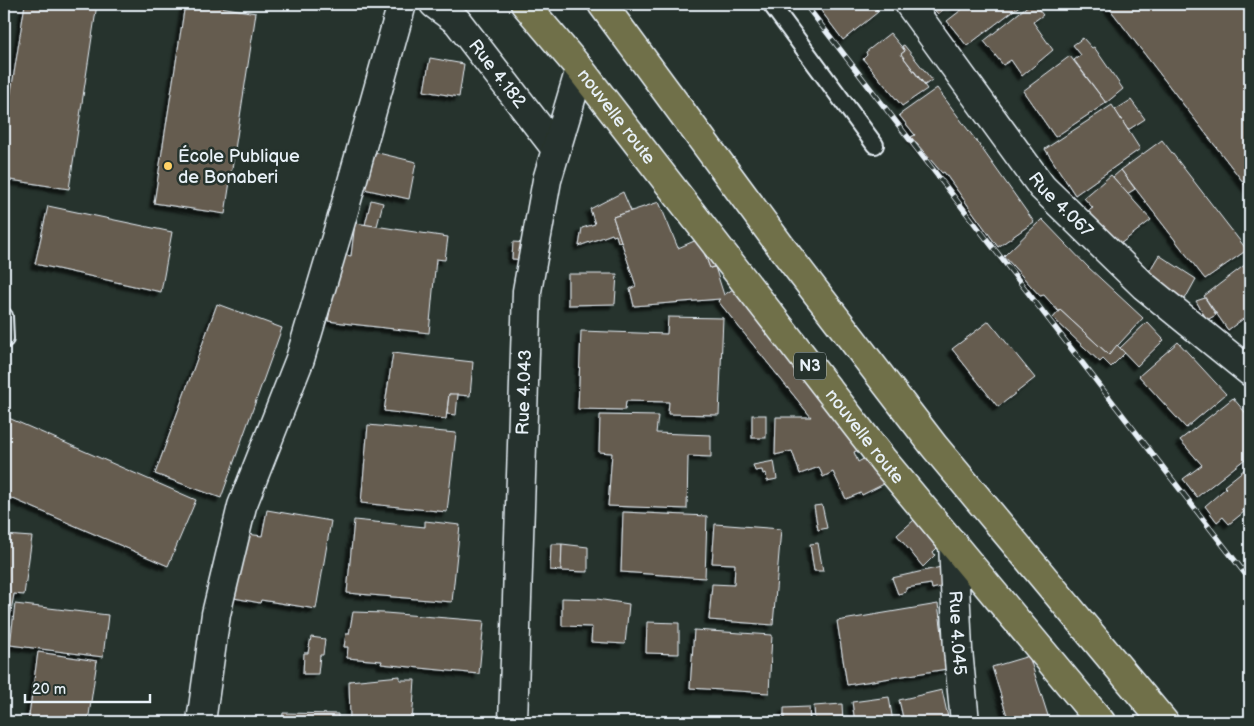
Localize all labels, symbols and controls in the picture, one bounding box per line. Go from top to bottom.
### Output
street label: Rue 4.182 [465,35,531,112]
street label: nouvelle route [573,65,660,168]
place label: École Publique de Bonaberi [178,144,300,188]
marker: École Publique de Bonaberi [162,160,174,172]
street label: Rue 4.067 [1024,168,1098,242]
street label: Rue 4.043 [512,349,536,435]
road number: N3 [794,352,826,380]
street label: nouvelle route [821,385,909,488]
street label: Rue 4.045 [945,590,971,676]
scale bar [25,671,150,703]
text: 20 m [32,680,66,699]

